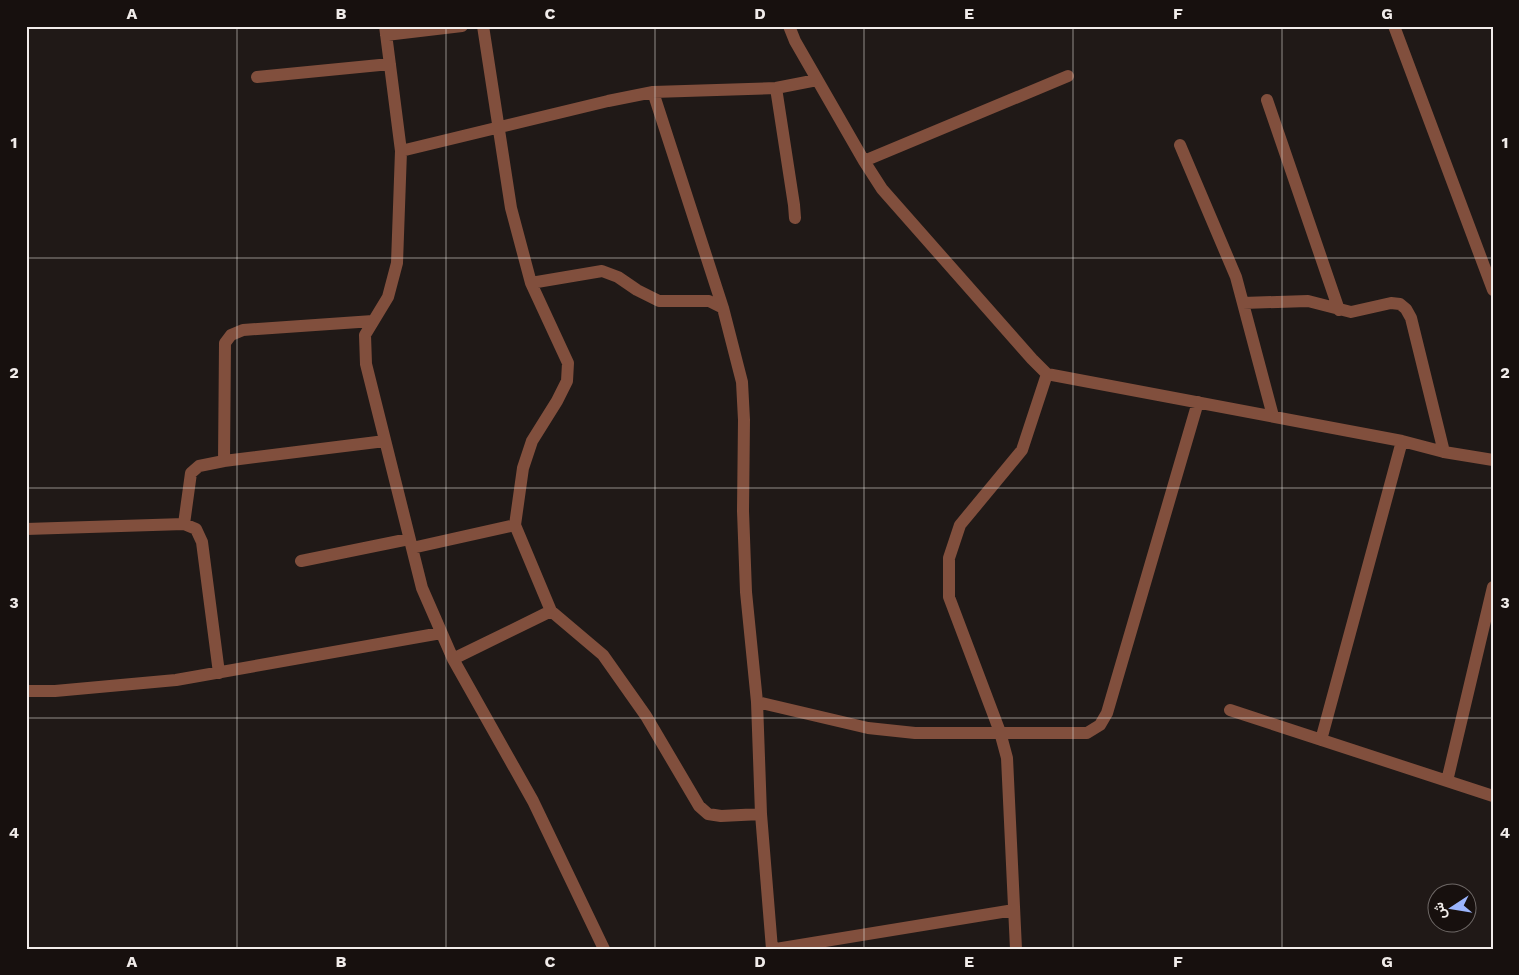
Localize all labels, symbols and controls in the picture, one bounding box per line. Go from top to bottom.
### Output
text: A [127,4,138,23]
text: B [336,4,347,23]
text: C [545,4,556,23]
text: D [754,4,766,23]
text: E [964,4,974,23]
text: F [1173,4,1183,23]
text: G [1381,4,1393,23]
text: 1 [11,133,17,152]
text: 1 [1502,133,1508,152]
text: 2 [9,363,19,382]
text: 2 [1500,363,1510,382]
text: 3 [9,593,19,612]
text: 3 [1500,593,1510,612]
text: 4 [9,823,19,842]
text: 4 [1500,823,1510,842]
north arrow [1426,882,1476,932]
text: ش [1430,900,1450,921]
text: A [127,952,138,971]
text: B [336,952,347,971]
text: C [545,952,556,971]
text: D [754,952,766,971]
text: E [964,952,974,971]
text: F [1173,952,1183,971]
text: G [1381,952,1393,971]

